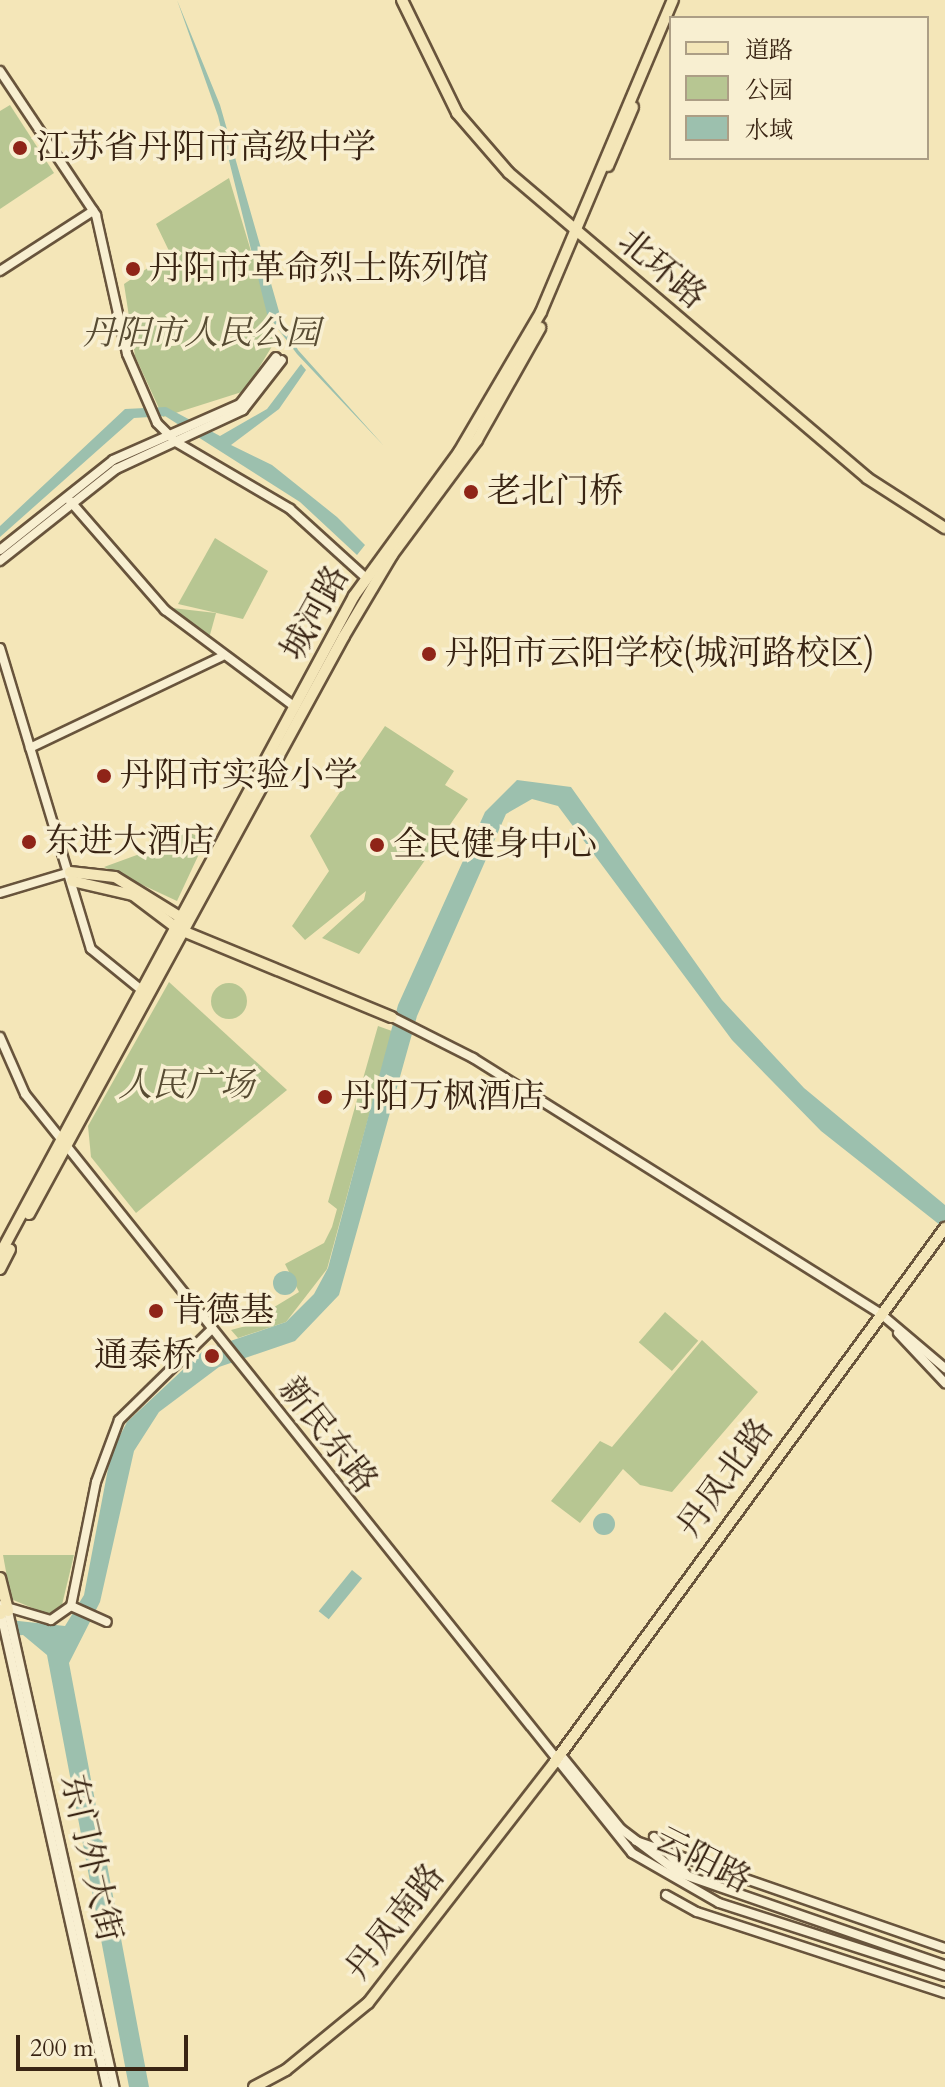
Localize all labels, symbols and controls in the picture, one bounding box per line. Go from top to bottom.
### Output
legend [669,16,929,160]
text: 道路 [745,34,793,67]
text: 公园 [745,74,793,107]
text: 水域 [745,114,793,147]
place label: 江苏省丹阳市高级中学 [36,128,376,168]
marker: 江苏省丹阳市高级中学 [11,139,29,157]
street label: 北环路 [610,221,714,317]
place label: 丹阳市革命烈士陈列馆 [149,249,489,289]
marker: 丹阳市革命烈士陈列馆 [124,260,142,278]
park label: 丹阳市人民公园 [82,314,320,354]
place label: 老北门桥 [487,472,623,512]
marker: 老北门桥 [462,483,480,501]
street label: 城河路 [272,559,358,667]
place label: 丹阳市云阳学校(城河路校区) [445,634,875,674]
marker: 丹阳市云阳学校(城河路校区) [420,645,438,663]
place label: 丹阳市实验小学 [120,756,358,796]
marker: 丹阳市实验小学 [95,767,113,785]
place label: 东进大酒店 [45,822,215,862]
place label: 全民健身中心 [393,825,597,865]
marker: 东进大酒店 [20,833,38,851]
marker: 全民健身中心 [368,836,386,854]
park label: 人民广场 [118,1066,254,1106]
place label: 丹阳万枫酒店 [341,1077,545,1117]
marker: 丹阳万枫酒店 [316,1088,334,1106]
place label: 肯德基 [172,1291,274,1331]
marker: 肯德基 [147,1302,165,1320]
place label: 通泰桥 [94,1336,196,1376]
marker: 通泰桥 [203,1347,221,1365]
street label: 新民东路 [270,1369,386,1501]
street label: 丹凤北路 [669,1411,781,1545]
street label: 东门外大街 [52,1771,130,1945]
street label: 云阳路 [648,1819,758,1901]
street label: 丹凤南路 [337,1856,453,1988]
scale bar [20,2019,192,2069]
text: 200 m [30,2032,94,2065]

